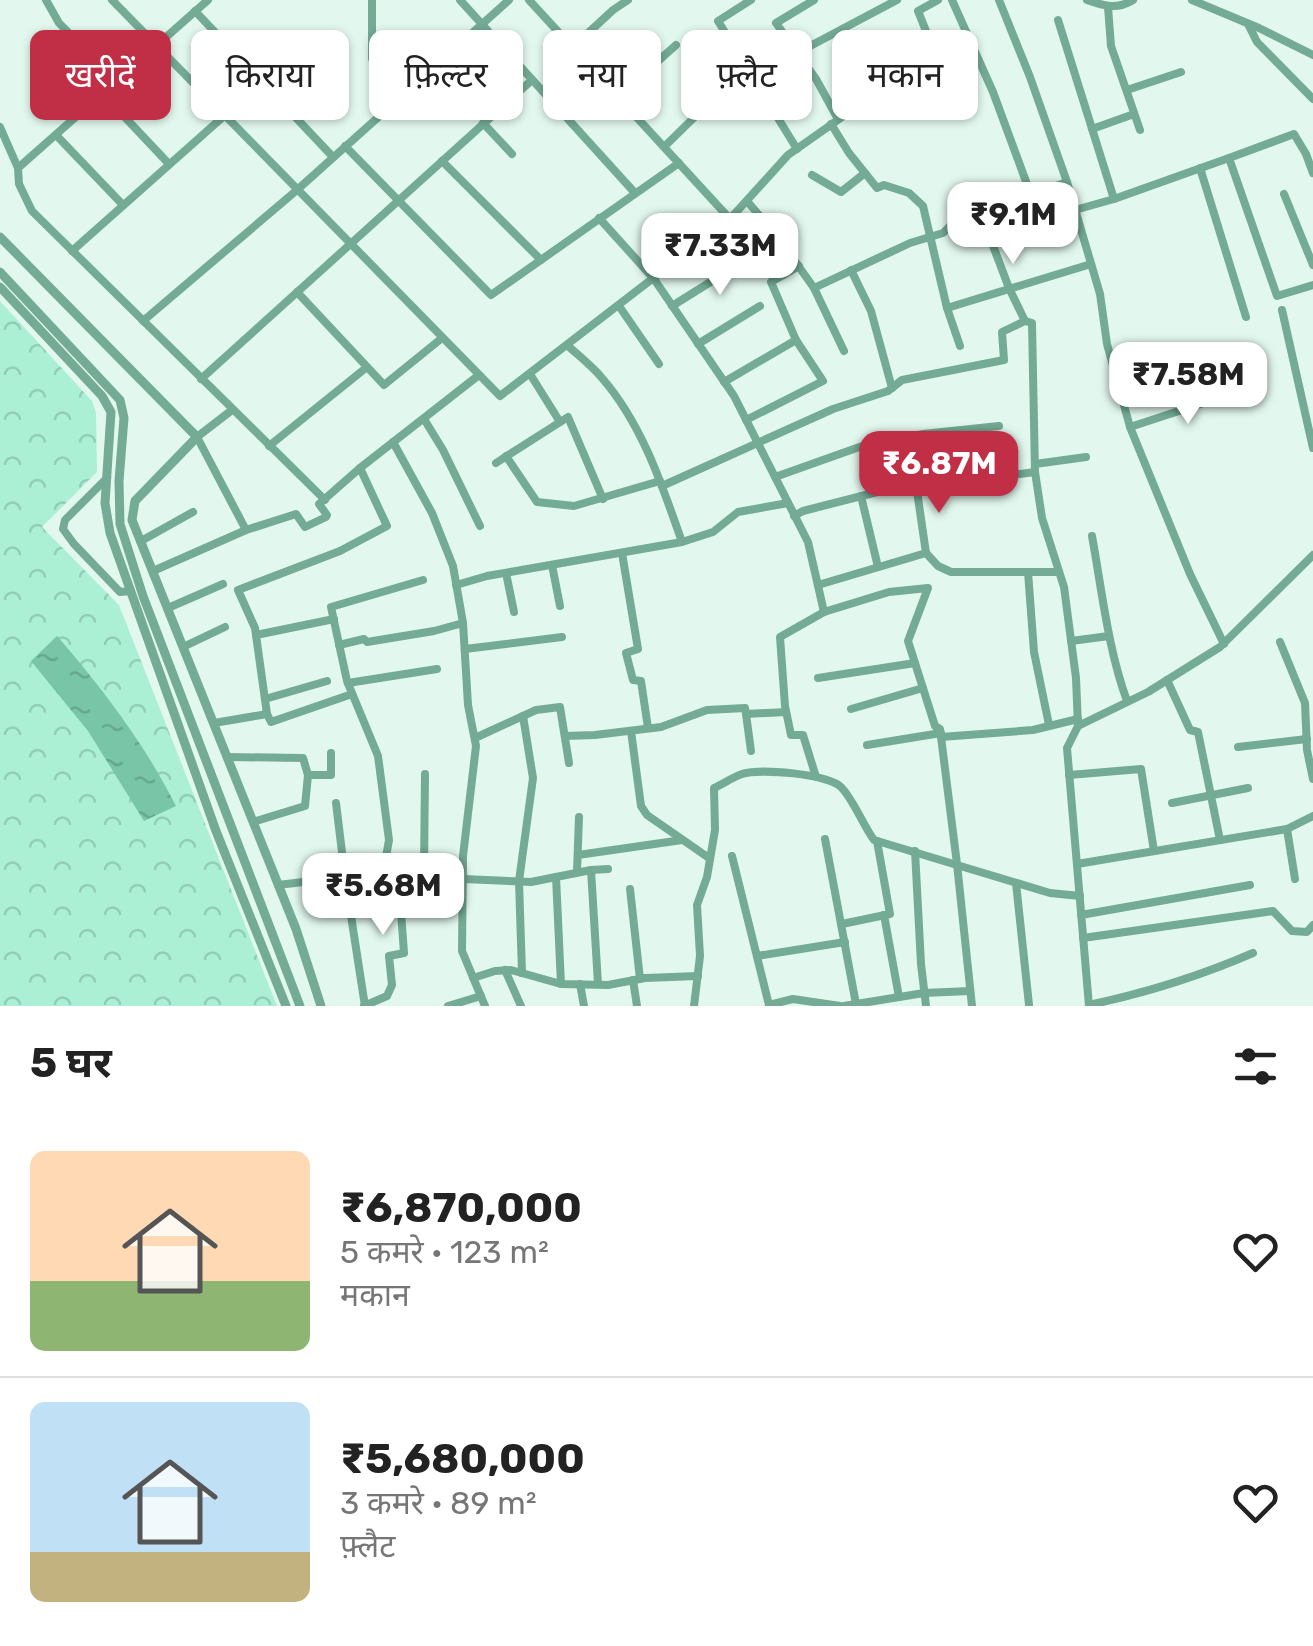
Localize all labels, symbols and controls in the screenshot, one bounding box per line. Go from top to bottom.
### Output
chip: खरीदें [30,30,171,120]
chip: किराया [191,30,349,120]
chip: फ़िल्टर [369,30,523,120]
chip: नया [543,30,661,120]
chip: फ़्लैट [681,30,812,120]
chip: मकान [832,30,978,120]
pin: ₹9.1M [943,182,1083,267]
text: ₹9.1M [969,195,1057,233]
pin: ₹7.33M [639,213,801,298]
text: ₹7.33M [663,226,777,264]
pin: ₹7.58M [1107,342,1269,427]
text: ₹7.58M [1131,355,1245,393]
pin: ₹6.87M [858,431,1020,516]
text: ₹6.87M [881,444,997,482]
pin: ₹5.68M [302,853,464,938]
text: ₹5.68M [324,866,442,904]
text: 5 घर [30,1038,112,1088]
icon: filters [1228,1039,1283,1094]
text: ₹6,870,000 [340,1183,582,1233]
icon: home [110,1191,230,1311]
icon: heart [1228,1224,1283,1279]
text: 5 कमरे · 123 m² [340,1233,549,1271]
text: मकान [340,1276,410,1314]
text: ₹5,680,000 [340,1434,585,1484]
icon: home [110,1442,230,1562]
icon: heart [1228,1475,1283,1530]
text: 3 कमरे · 89 m² [340,1484,537,1522]
text: फ़्लैट [340,1527,395,1565]

